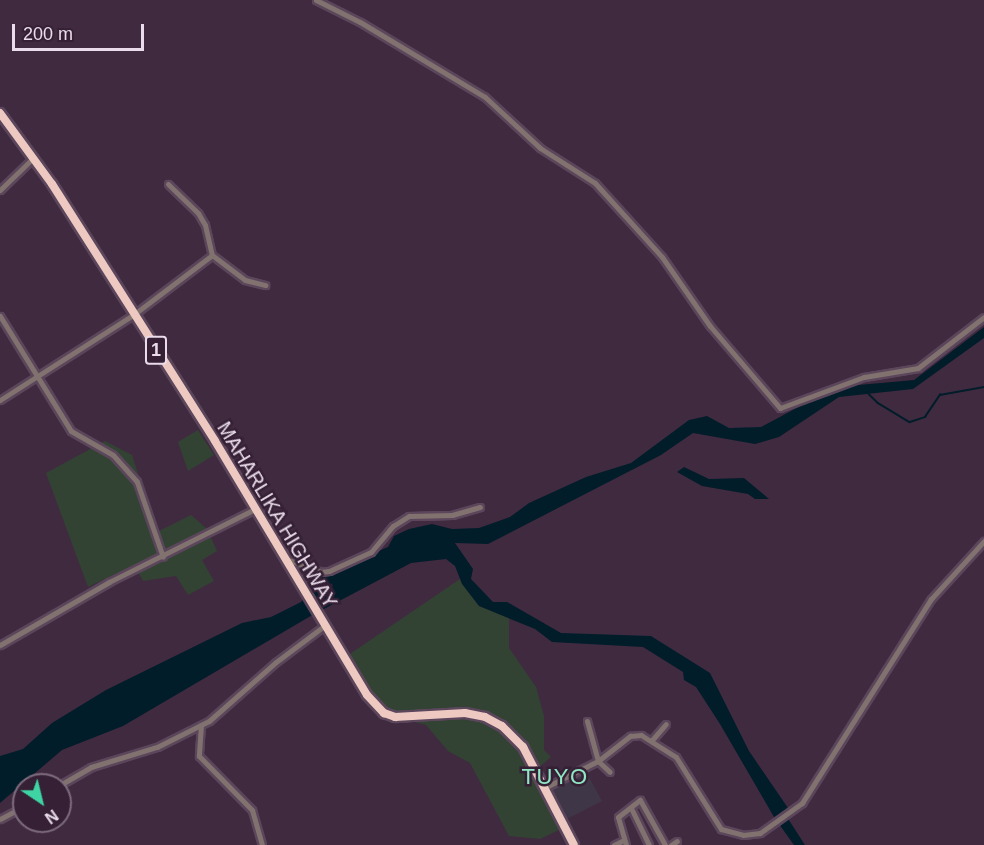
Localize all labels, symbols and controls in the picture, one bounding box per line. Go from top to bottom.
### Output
scale bar [15,12,147,50]
text: 200 m [23,24,73,44]
road number: 1 [144,335,168,365]
street label: MAHARLIKA HIGHWAY [211,417,343,613]
district label: TUYO [521,764,589,790]
north arrow [12,773,72,833]
text: N [42,806,61,827]

